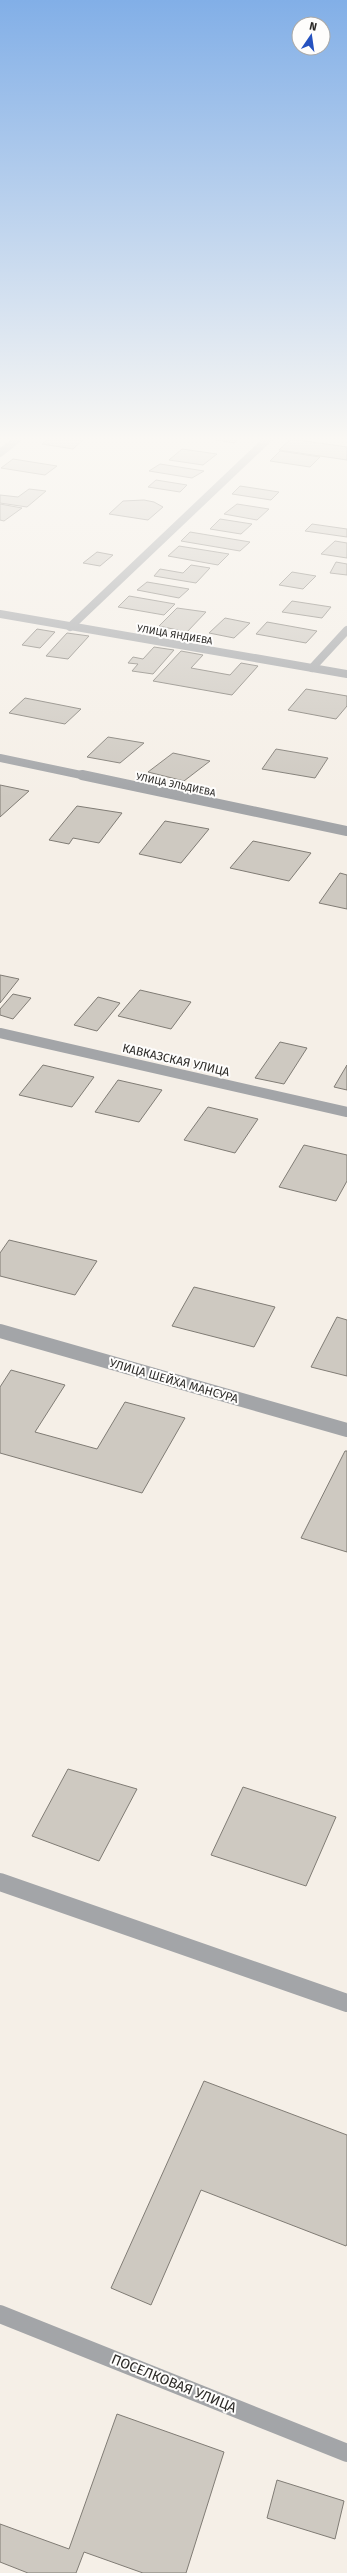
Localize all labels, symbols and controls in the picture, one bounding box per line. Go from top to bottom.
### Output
north arrow [291,16,331,56]
text: N [308,20,318,34]
street label: УЛИЦА ЯНДИЕВА [136,622,214,648]
street label: УЛИЦА ЭЛЬДИЕВА [135,771,217,799]
street label: КАВКАЗСКАЯ УЛИЦА [121,1041,231,1079]
street label: УЛИЦА ШЕЙХА МАНСУРА [108,1355,240,1406]
street label: ПОСЕЛКОВАЯ УЛИЦА [109,2351,239,2416]

